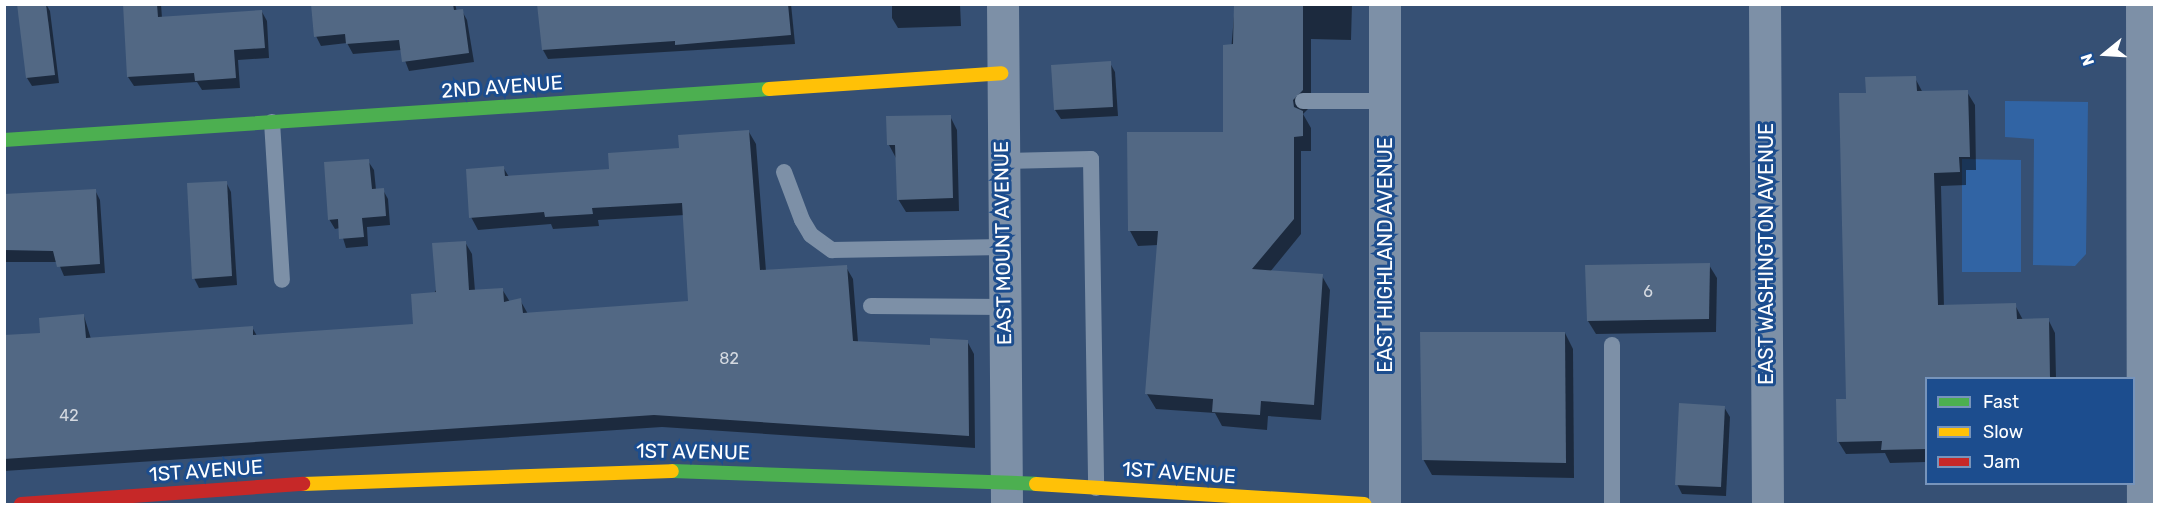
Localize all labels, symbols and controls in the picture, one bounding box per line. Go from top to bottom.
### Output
north arrow [2075,24,2135,84]
text: N [2077,51,2098,68]
street label: 2ND AVENUE [440,71,564,103]
street label: EAST WASHINGTON AVENUE [1754,122,1778,386]
street label: EAST HIGHLAND AVENUE [1373,137,1397,373]
street label: EAST MOUNT AVENUE [989,140,1017,346]
house number: 6 [1643,282,1653,302]
house number: 82 [719,349,739,369]
legend [1925,377,2135,485]
text: Fast [1983,391,2019,413]
house number: 42 [59,406,79,426]
text: Slow [1983,421,2023,443]
street label: 1ST AVENUE [635,439,751,465]
text: Jam [1983,451,2020,473]
street label: 1ST AVENUE [148,455,264,487]
street label: 1ST AVENUE [1121,457,1237,489]

